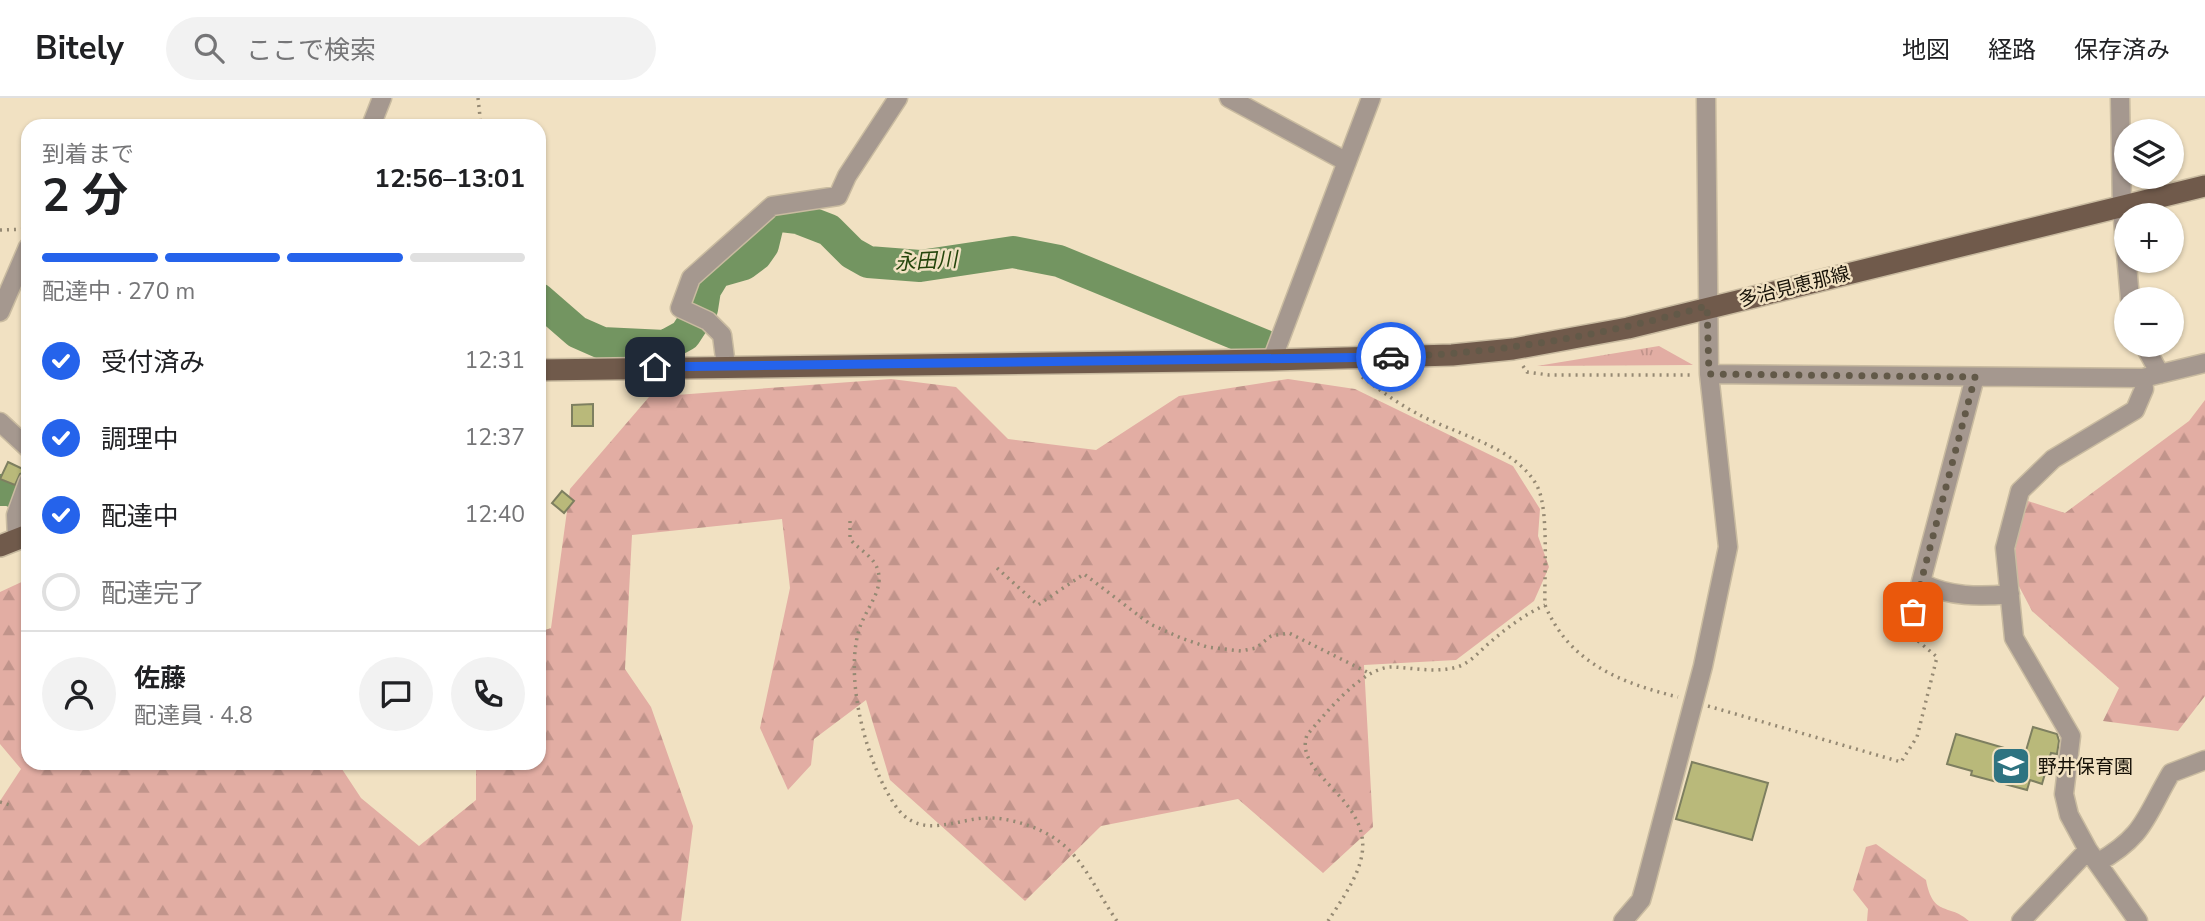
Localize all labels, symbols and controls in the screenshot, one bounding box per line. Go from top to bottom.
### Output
search box [166,17,656,80]
text: Bitely [35,26,124,71]
icon: search [190,29,228,67]
text: ここで検索 [246,33,376,68]
text: 地図 [1902,34,1950,66]
text: 経路 [1988,34,2036,66]
text: 保存済み [2074,34,2170,66]
map controls [2114,119,2184,357]
button: layers [2114,119,2184,189]
text: 到着まで [42,139,134,170]
text: 12:56–13:01 [374,161,525,196]
text: 2 分 [42,164,128,227]
button: + [2114,203,2184,273]
water label: 永田川 [894,245,960,277]
street label: 多治見恵那線 [1736,261,1853,313]
text: 配達中 · 270 m [42,276,195,307]
button: − [2114,287,2184,357]
courier [1356,322,1426,392]
pin [625,337,685,397]
icon: car [1372,338,1410,376]
icon: check [42,342,80,380]
text: 受付済み [101,345,205,380]
text: 12:31 [465,345,525,376]
icon: home [636,348,674,386]
icon: check [42,419,80,457]
text: 調理中 [101,422,179,457]
text: 12:37 [465,422,525,453]
icon: check [42,496,80,534]
text: 配達中 [101,499,179,534]
text: 12:40 [465,499,525,530]
text: 配達完了 [101,576,205,611]
pin [1883,582,1943,642]
icon: bag [1894,593,1932,631]
button: person [42,657,116,731]
button: chat [359,657,433,731]
button: phone [451,657,525,731]
text: 佐藤 [134,661,186,696]
text: 配達員 · 4.8 [134,700,253,731]
school or university icon: 野井保育園 [1990,745,2032,787]
place label: 野井保育園 [2038,754,2133,780]

